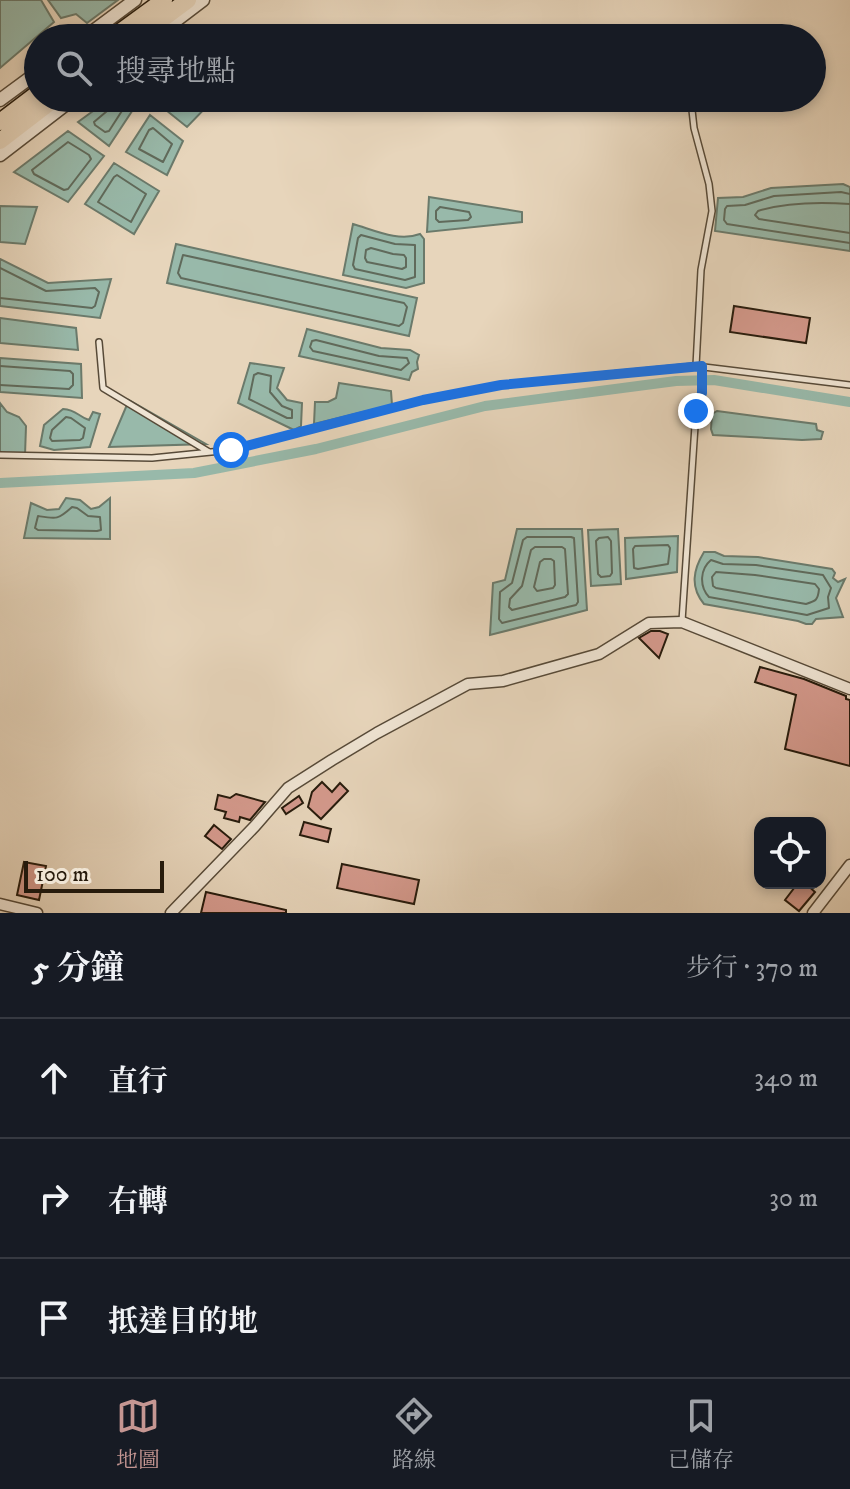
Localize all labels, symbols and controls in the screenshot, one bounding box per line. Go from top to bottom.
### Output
search box [24,24,826,112]
icon: search [52,46,96,90]
text: 搜尋地點 [116,54,236,91]
route end [678,393,714,429]
route start [213,432,249,468]
map controls [754,817,826,889]
button: locate [754,817,826,889]
scale bar [24,857,164,893]
text: 100 m [36,861,89,888]
text: 5 分鐘 [32,948,124,990]
text: 步行 · 370 m [686,952,818,985]
icon: ahead [32,1056,76,1100]
text: 340 m [754,1062,818,1095]
text: 直行 [108,1064,168,1101]
icon: right [32,1176,76,1220]
text: 30 m [769,1182,818,1215]
text: 右轉 [108,1184,168,1221]
icon: arrive [32,1296,76,1340]
text: 抵達目的地 [108,1304,258,1341]
tab: 地圖 [116,1394,160,1474]
tab: 路線 [392,1394,436,1474]
tab: 已儲存 [668,1394,734,1474]

